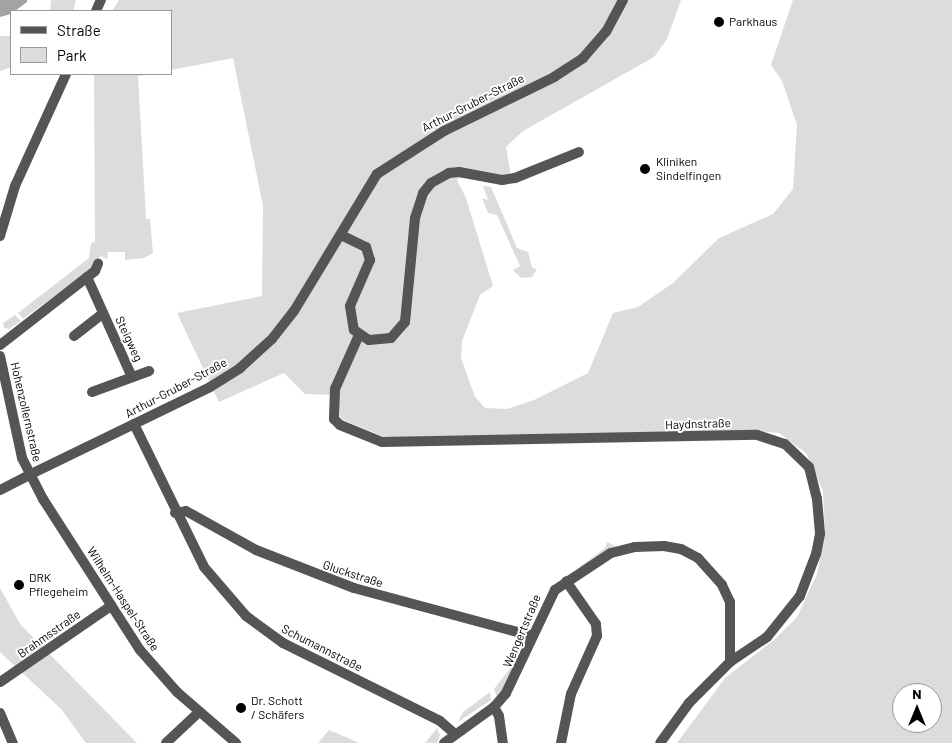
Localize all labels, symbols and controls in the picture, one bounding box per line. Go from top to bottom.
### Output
legend [10,10,172,75]
place label: Parkhaus [729,15,777,29]
marker: Parkhaus [713,16,725,28]
text: Straße [57,21,101,39]
text: Park [57,46,86,64]
street label: Arthur-Gruber-Straße [419,71,527,135]
place label: Kliniken Sindelfingen [656,155,721,183]
marker: Kliniken Sindelfingen [638,162,652,176]
street label: Steigweg [112,314,146,364]
street label: Arthur-Gruber-Straße [123,355,229,421]
street label: Hohenzollernstraße [8,361,44,463]
street label: Haydnstraße [665,416,731,432]
street label: Wilhelm-Haspel-Straße [84,544,162,654]
street label: Gluckstraße [321,558,385,590]
place label: DRK Pflegeheim [29,571,88,599]
marker: DRK Pflegeheim [13,579,25,591]
street label: Wengertstraße [500,592,544,670]
street label: Brahmsstraße [15,607,83,661]
street label: Schumannstraße [279,621,365,675]
north arrow [892,683,942,733]
text: N [912,685,922,702]
place label: Dr. Schott / Schäfers [251,694,304,722]
marker: Dr. Schott / Schäfers [235,702,247,714]

